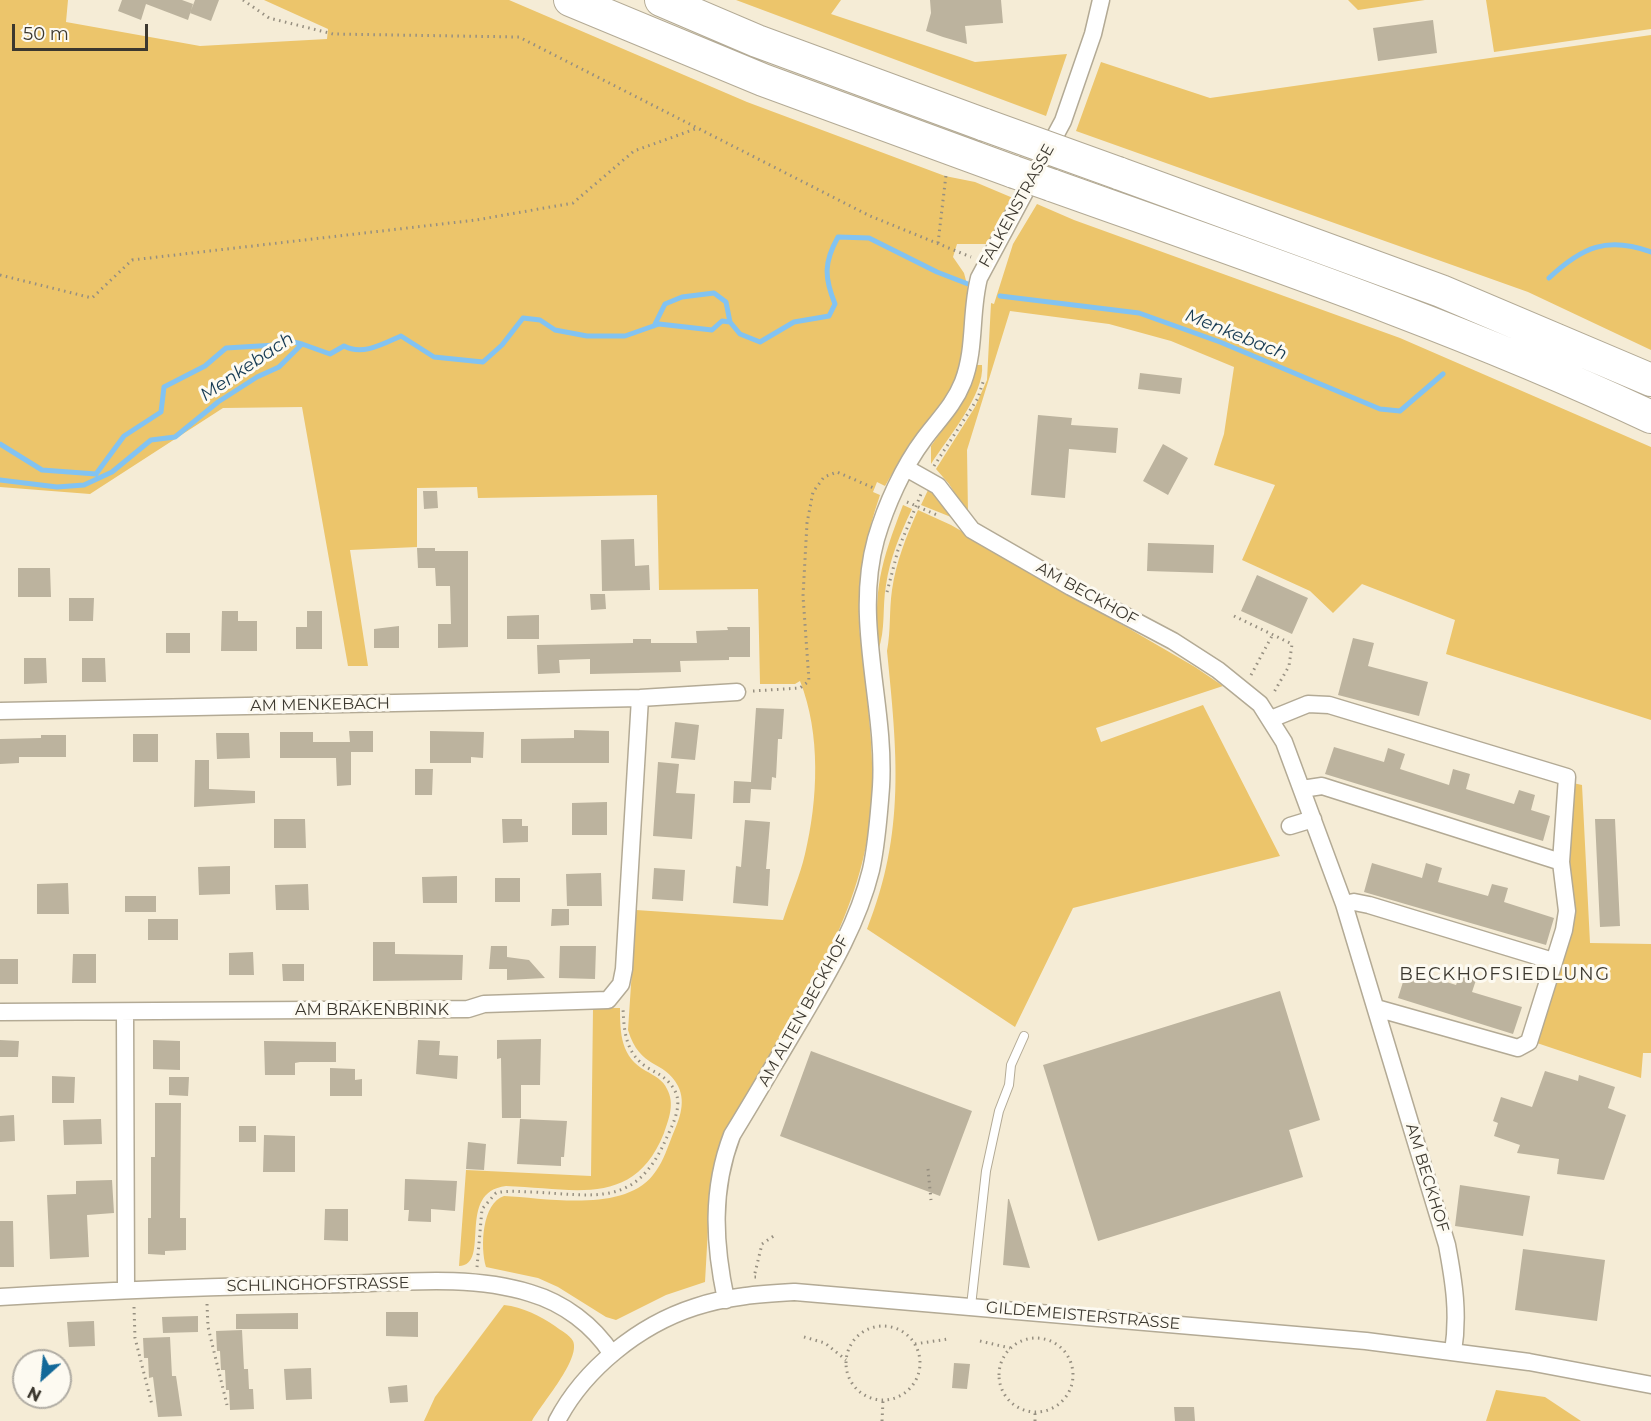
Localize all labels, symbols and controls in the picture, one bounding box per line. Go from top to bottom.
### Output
scale bar [15,12,152,50]
text: 50 m [23,23,69,45]
street label: FALKENSTRASSE [975,141,1059,271]
water label: Menkebach [1182,305,1290,365]
water label: Menkebach [196,328,298,406]
street label: AM BECKHOF [1033,558,1141,630]
street label: AM MENKEBACH [250,694,390,716]
street label: AM ALTEN BECKHOF [754,932,854,1090]
district label: BECKHOFSIEDLUNG [1399,964,1611,986]
street label: AM BRAKENBRINK [295,1000,449,1020]
street label: AM BECKHOF [1401,1121,1453,1235]
street label: SCHLINGHOFSTRASSE [227,1274,409,1296]
street label: GILDEMEISTERSTRASSE [985,1298,1181,1334]
north arrow [12,1349,72,1409]
text: N [24,1382,45,1405]

